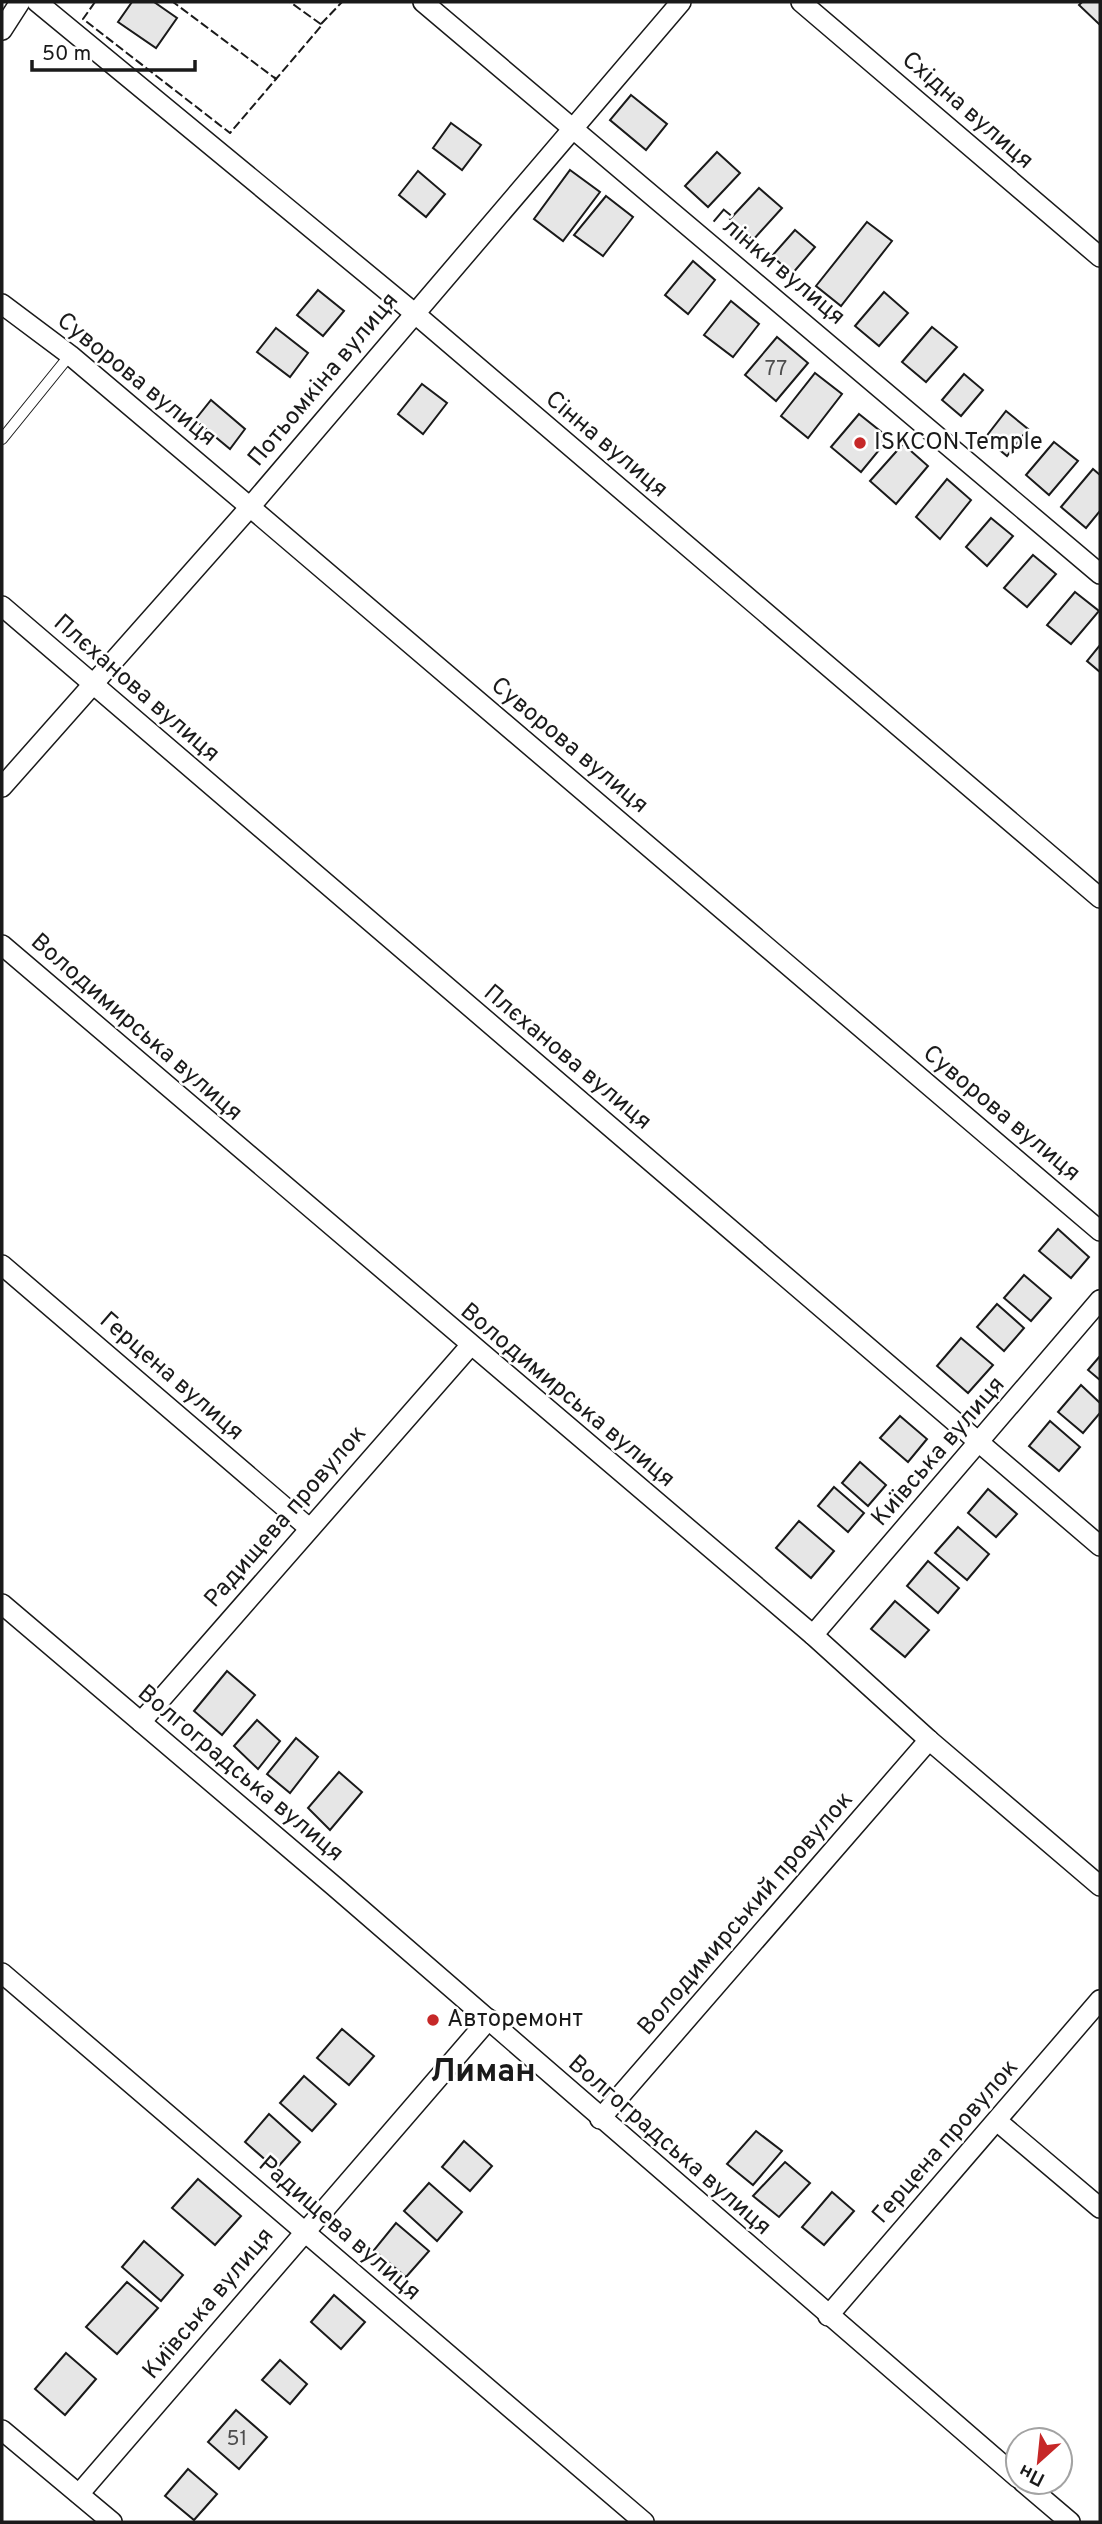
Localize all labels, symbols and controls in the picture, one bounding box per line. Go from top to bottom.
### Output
scale bar [32,28,194,72]
text: 50 m [42,41,91,68]
street label: Східна вулиця [895,46,1039,176]
street label: Глінки вулиця [705,203,851,333]
street label: Потьомкіна вулиця [242,287,406,473]
street label: Суворова вулиця [50,306,222,454]
house number: 77 [765,356,787,383]
street label: Сінна вулиця [538,385,674,505]
place label: ISKCON Temple [874,428,1043,458]
marker: ISKCON Temple [852,435,868,451]
street label: Плєханова вулиця [47,609,225,769]
street label: Суворова вулиця [484,671,654,821]
street label: Володимирська вулиця [24,928,248,1128]
street label: Плєханова вулиця [477,979,657,1137]
street label: Суворова вулиця [916,1039,1086,1189]
street label: Володимирська вулиця [453,1297,681,1495]
street label: Герцена вулиця [93,1306,249,1448]
street label: Київська вулиця [866,1371,1012,1533]
street label: Радищева провулок [199,1420,373,1614]
street label: Волгоградська вулиця [131,1679,349,1869]
street label: Володимирський провулок [632,1786,860,2042]
place label: Авторемонт [447,2005,583,2035]
marker: Авторемонт [425,2012,441,2028]
street label: Волгоградська вулиця [561,2049,777,2243]
district label: Лиман [430,2053,536,2093]
street label: Герцена провулок [866,2054,1026,2230]
street label: Радищева вулиця [252,2150,426,2308]
street label: Київська вулиця [137,2222,281,2386]
house number: 51 [227,2426,247,2453]
north arrow [1004,2426,1074,2496]
text: Пн [1015,2458,1049,2491]

